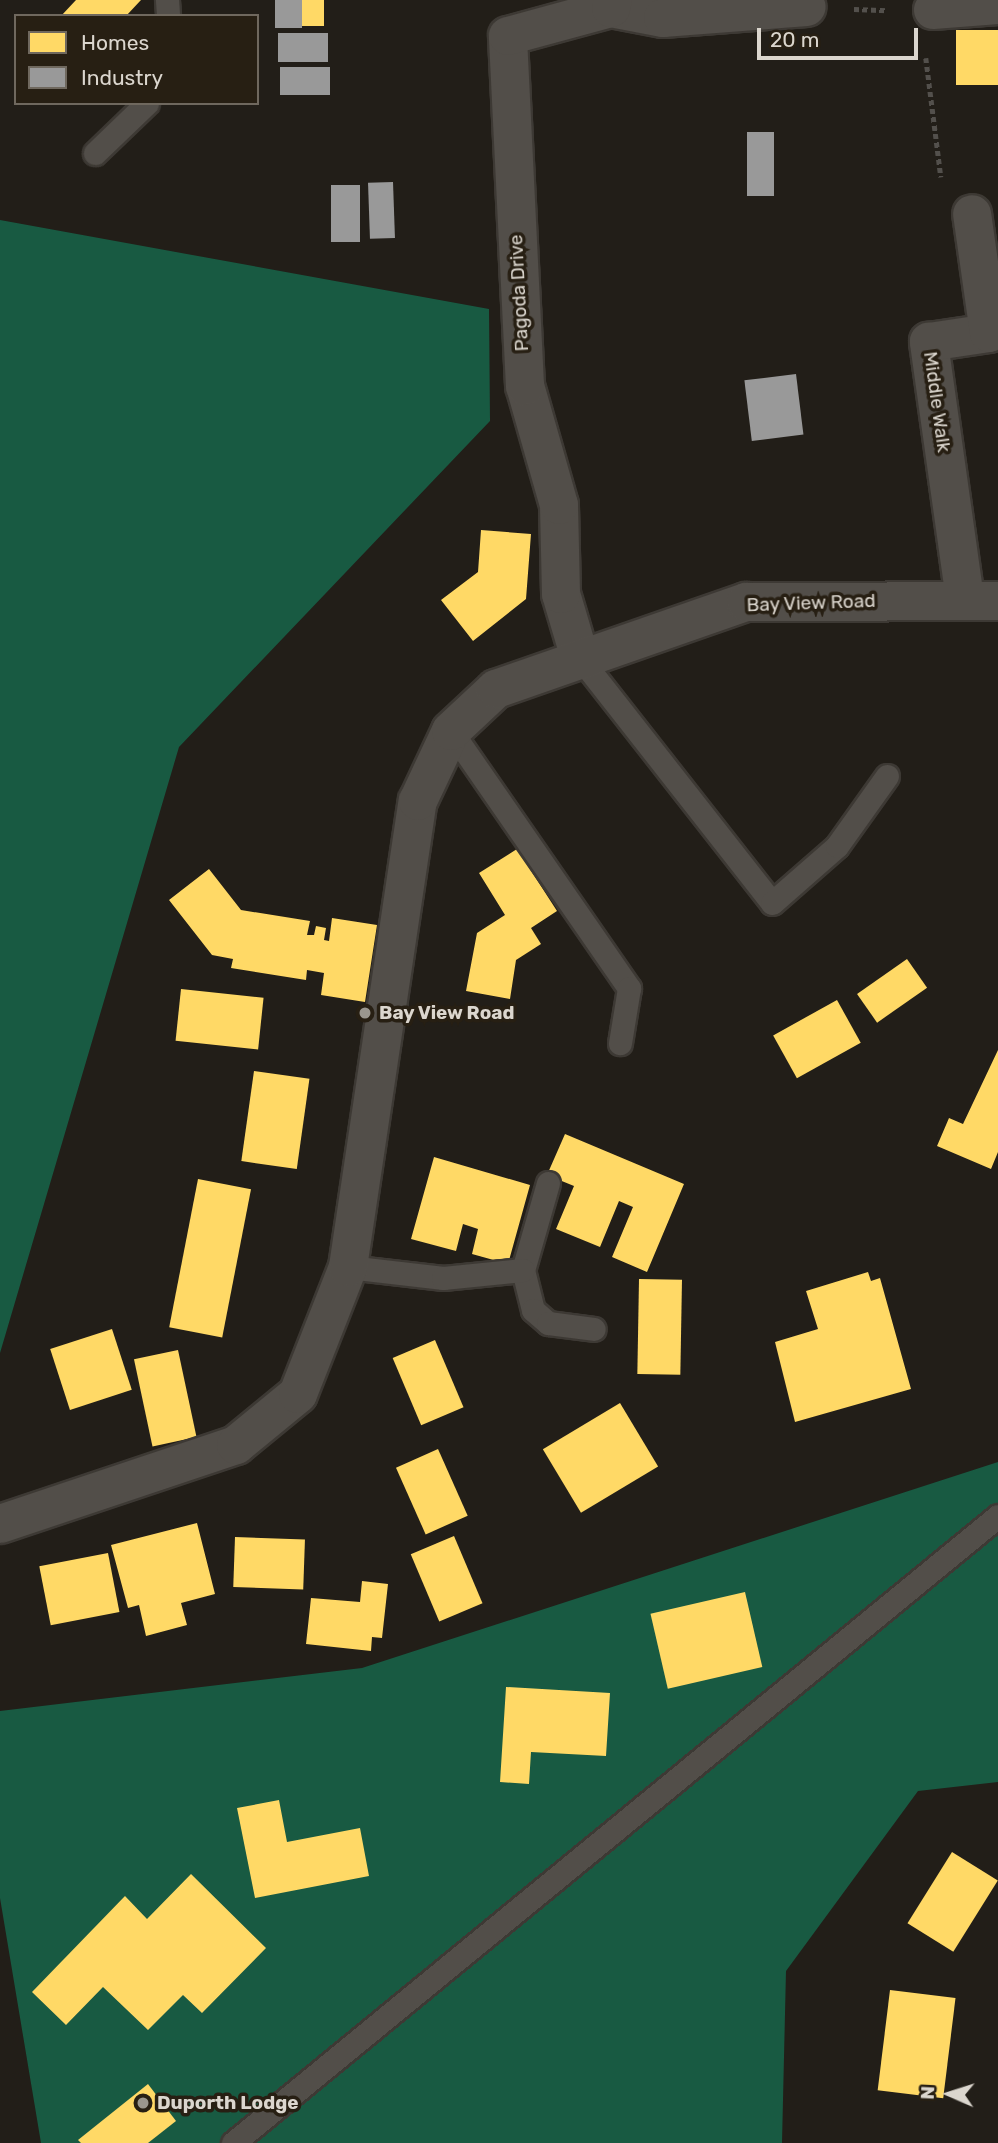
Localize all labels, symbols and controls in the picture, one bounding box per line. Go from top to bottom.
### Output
legend [14,14,259,105]
scale bar [760,14,921,58]
text: 20 m [770,27,819,52]
text: Homes [81,30,149,55]
text: Industry [81,65,163,90]
street label: Pagoda Drive [505,234,533,352]
street label: Middle Walk [919,350,955,454]
street label: Bay View Road [745,589,877,617]
place label: Bay View Road [379,1002,516,1024]
marker: Bay View Road [357,1005,373,1021]
north arrow [914,2059,984,2129]
text: N [916,2085,939,2100]
place label: Duporth Lodge [157,2092,298,2114]
marker: Duporth Lodge [135,2095,151,2111]

